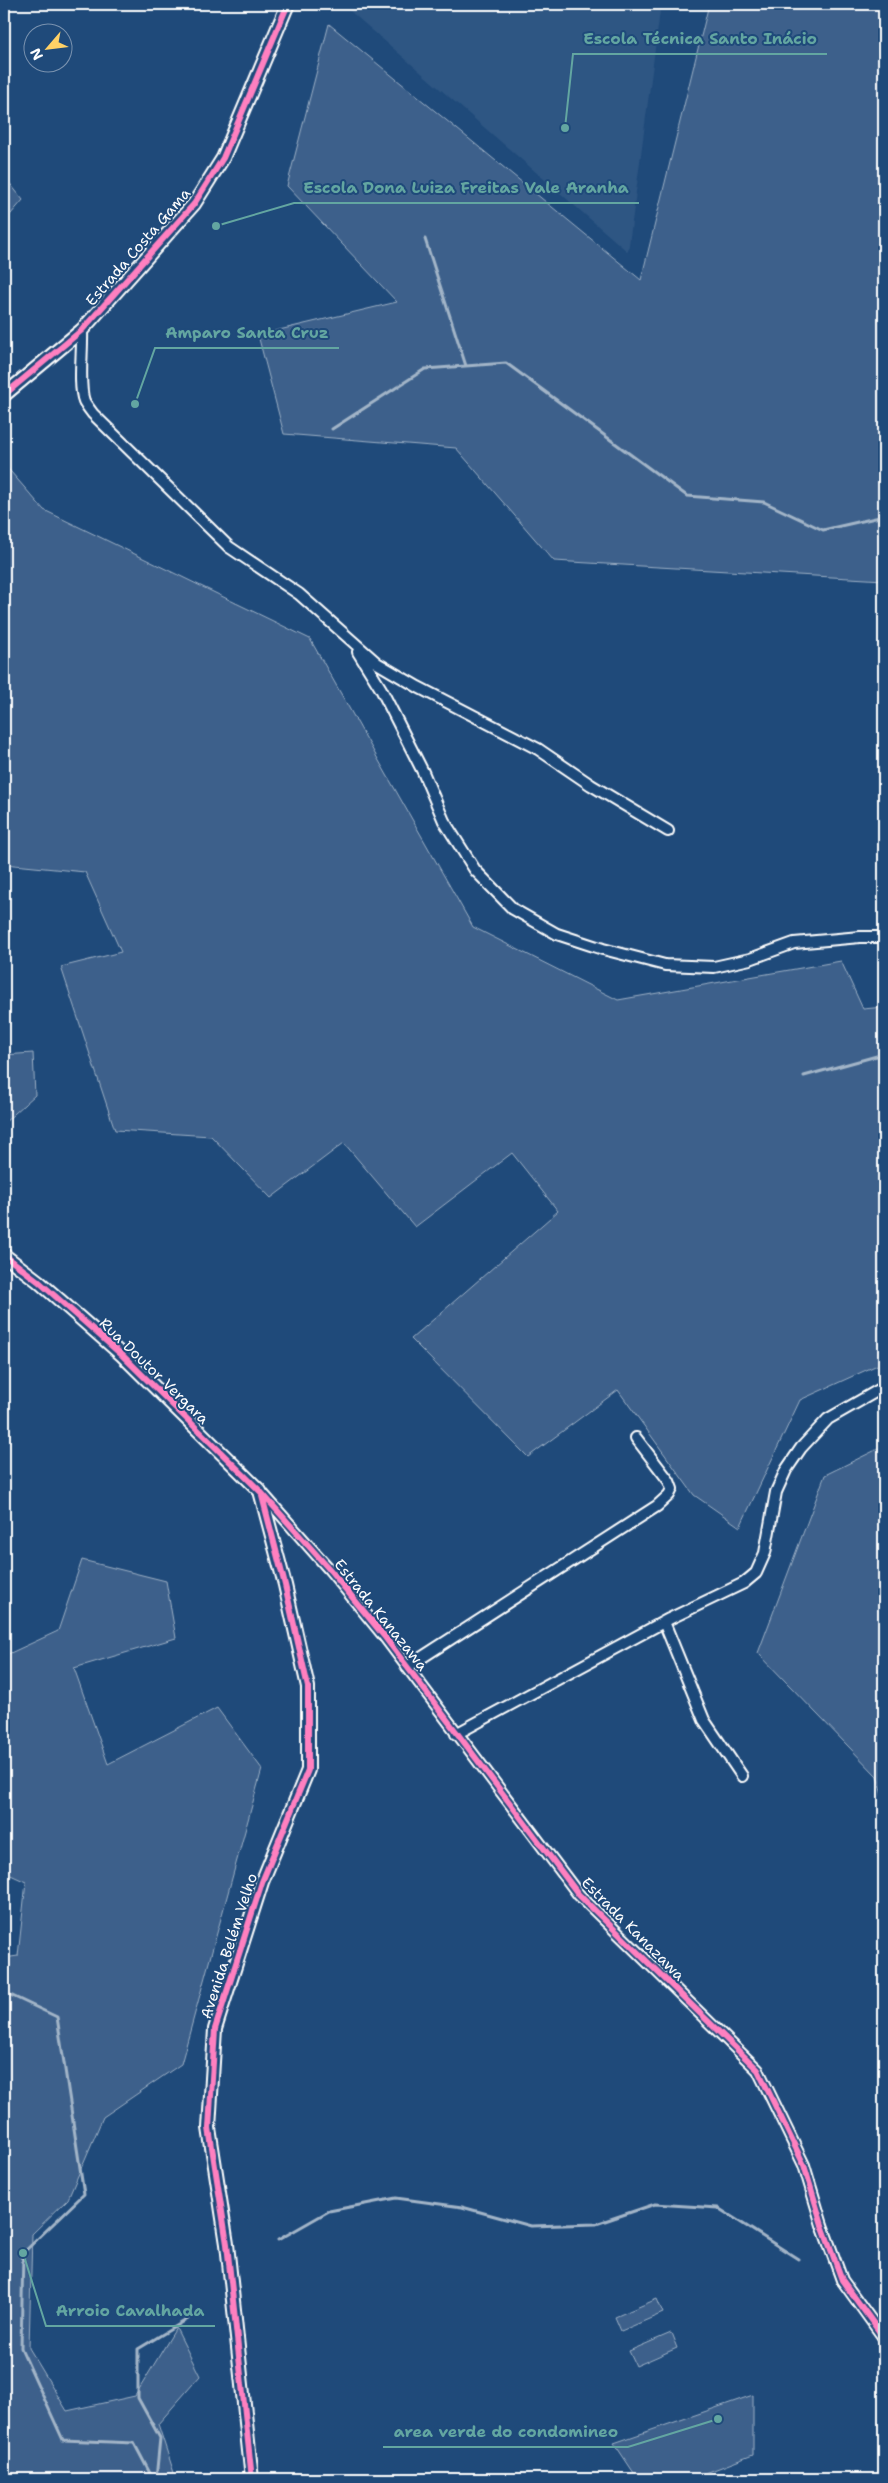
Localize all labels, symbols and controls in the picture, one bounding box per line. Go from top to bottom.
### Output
north arrow [22,22,72,72]
callout: Escola Técnica Santo Inácio [573,23,827,54]
text: Escola Técnica Santo Inácio [583,28,817,49]
text: N [26,45,47,63]
callout: Escola Dona Luiza Freitas Vale Aranha [294,172,639,203]
text: Escola Dona Luiza Freitas Vale Aranha [303,177,629,198]
street label: Estrada Costa Gama [81,183,195,310]
callout: Amparo Santa Cruz [155,317,339,348]
text: Amparo Santa Cruz [165,322,329,343]
street label: Rua Doutor Vergara [95,1313,214,1429]
street label: Estrada Kanazawa [330,1555,433,1676]
street label: Avenida Belém Velho [196,1871,262,2021]
street label: Estrada Kanazawa [577,1873,690,1986]
callout: Arroio Cavalhada [46,2295,215,2326]
text: Arroio Cavalhada [56,2300,204,2321]
callout: area verde do condomineo [383,2416,628,2447]
text: area verde do condomineo [394,2421,618,2442]

